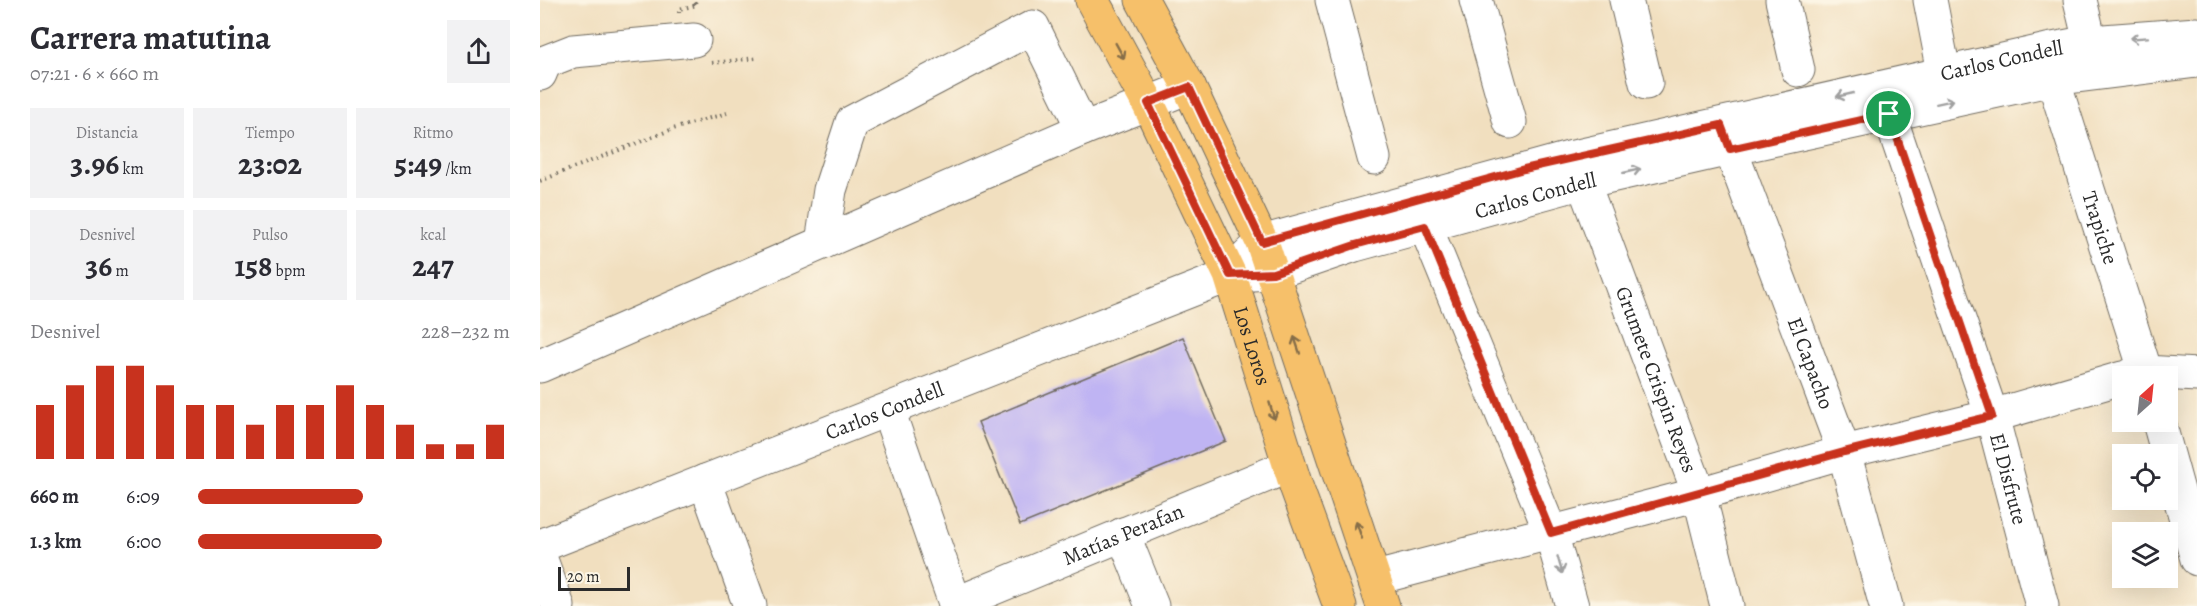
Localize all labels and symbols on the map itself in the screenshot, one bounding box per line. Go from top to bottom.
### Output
street label: Carlos Condell [1938,33,2065,88]
one-way arrow [2129,33,2149,44]
one-way arrow [1115,42,1126,60]
pin [1863,88,1914,139]
one-way arrow [1835,90,1854,102]
one-way arrow [1935,96,1954,107]
one-way arrow [1622,165,1641,177]
street label: Carlos Condell [1471,166,1599,225]
street label: Trapiche [2075,188,2125,268]
street label: Grumete Crispin Reyes [1609,282,1704,477]
street label: Los Loros [1227,303,1278,389]
street label: El Capacho [1781,313,1841,413]
one-way arrow [1291,336,1302,355]
north arrow [2112,366,2178,432]
street label: Carlos Condell [821,375,948,447]
one-way arrow [1267,401,1278,420]
street label: El Disfrute [1983,430,2034,528]
street label: Matías Perafan [1059,497,1188,572]
one-way arrow [1353,521,1364,540]
one-way arrow [1555,555,1566,574]
scale bar [558,564,630,592]

